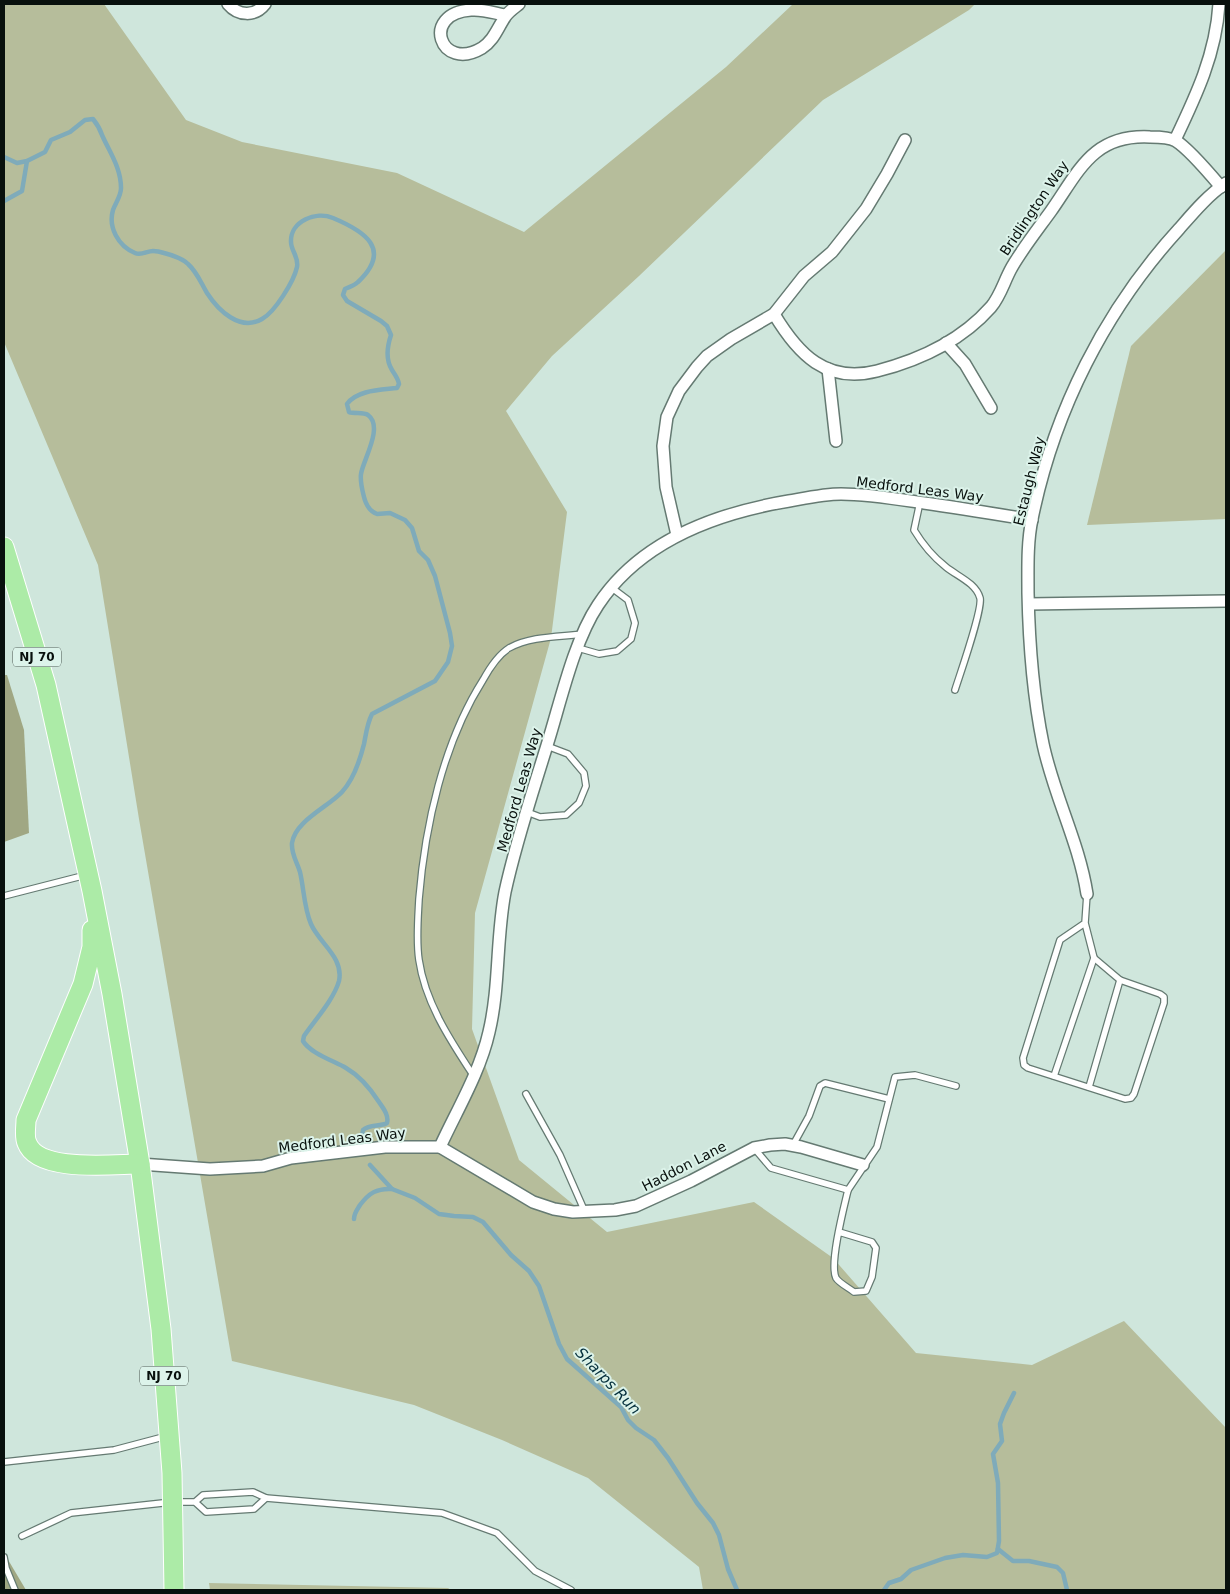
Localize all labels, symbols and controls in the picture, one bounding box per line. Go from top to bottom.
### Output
street label: Bridlington Way [996,158,1072,258]
street label: Estaugh Way [1010,435,1048,527]
street label: Medford Leas Way [855,473,985,505]
road number: NJ 70 [13,648,61,666]
street label: Medford Leas Way [494,726,544,854]
street label: Medford Leas Way [277,1124,407,1156]
street label: Haddon Lane [639,1138,729,1194]
water label: Sharps Run [572,1344,644,1418]
road number: NJ 70 [140,1366,188,1385]

